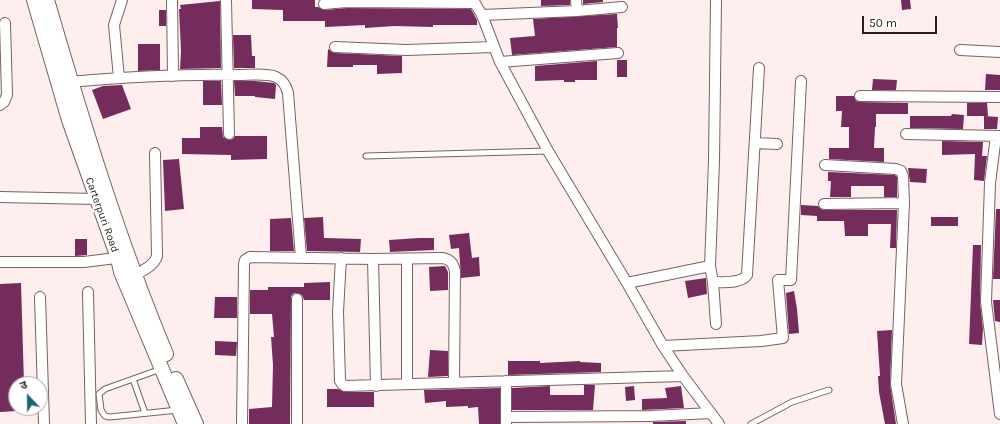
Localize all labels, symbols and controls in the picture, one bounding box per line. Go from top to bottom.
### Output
scale bar [864,8,939,34]
text: 50 m [869,16,897,30]
street label: Carterpuri Road [82,176,122,254]
north arrow [8,376,48,416]
text: उ [18,378,29,393]

